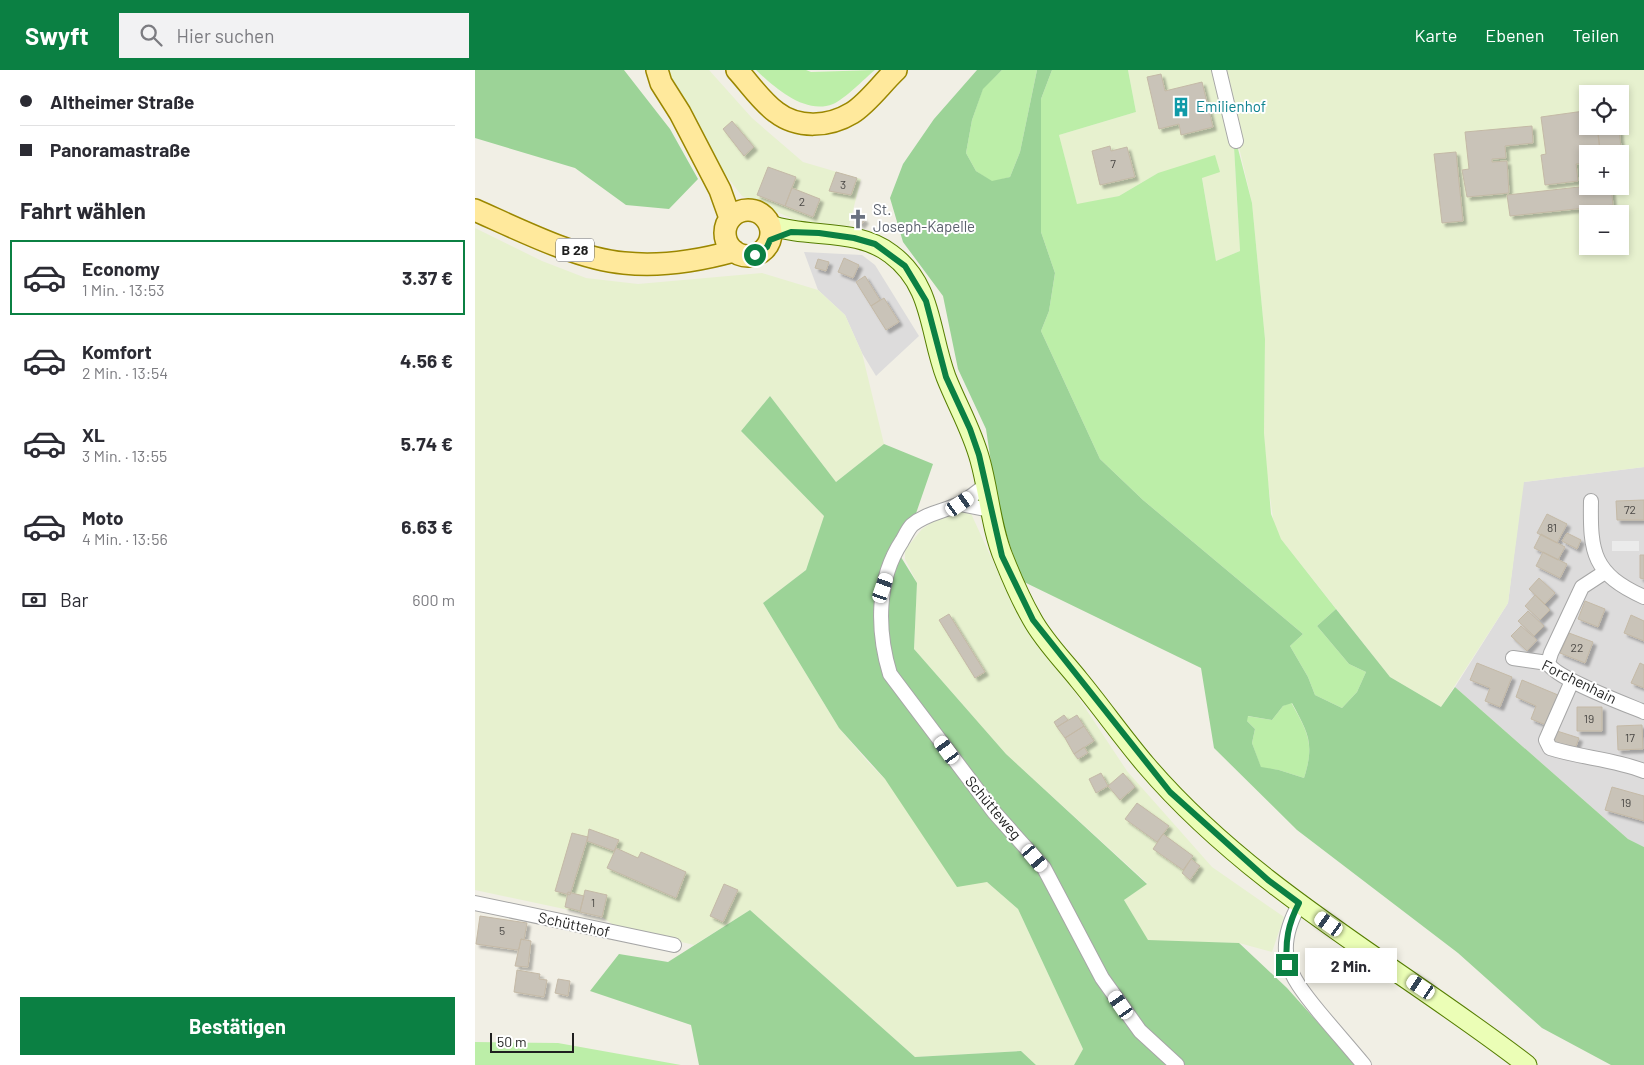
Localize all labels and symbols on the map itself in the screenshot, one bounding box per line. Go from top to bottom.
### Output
building icon: Emilienhof [1170,96,1192,118]
place label: Emilienhof [1196,97,1266,115]
house number: 7 [1110,156,1116,170]
house number: 3 [840,177,846,191]
house number: 2 [799,194,805,208]
place label: St. Joseph-Kapelle [873,200,975,235]
church icon: St. Joseph-Kapelle [847,208,869,230]
road number: B 28 [556,238,594,262]
route start [744,244,766,266]
car [943,489,976,519]
house number: 72 [1624,502,1636,516]
house number: 81 [1547,520,1557,534]
car [871,571,894,605]
house number: 22 [1571,640,1583,654]
street label: Forchenhain [1539,655,1620,707]
house number: 19 [1584,711,1594,725]
house number: 17 [1625,730,1635,744]
car [932,733,961,767]
street label: Schütteweg [962,772,1026,843]
house number: 19 [1621,795,1631,809]
car [1019,842,1050,874]
house number: 1 [591,895,595,909]
street label: Schüttehof [537,908,612,940]
car [1312,909,1345,939]
house number: 5 [499,923,505,937]
callout: 2 Min. [1305,948,1397,982]
route end [1276,954,1298,976]
car [1404,972,1437,1002]
car [1106,988,1135,1022]
scale bar [490,1030,574,1053]

